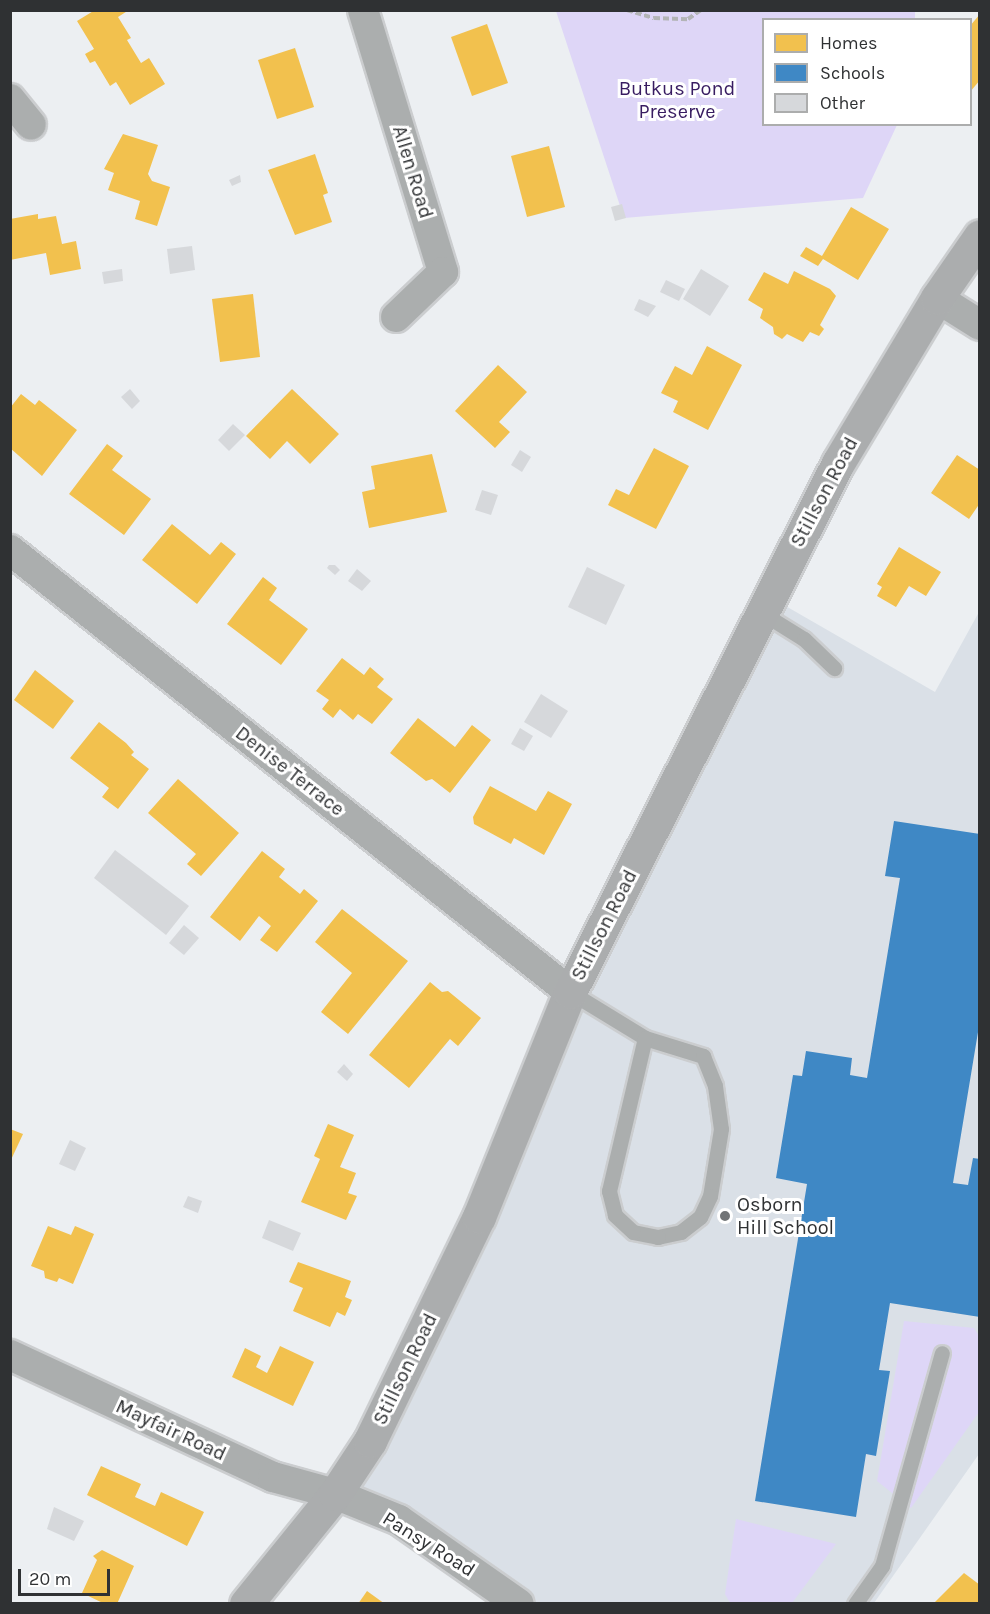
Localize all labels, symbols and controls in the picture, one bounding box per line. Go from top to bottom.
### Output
legend [762,18,972,126]
text: Homes [820,32,877,54]
text: Schools [820,62,885,84]
park label: Butkus Pond Preserve [619,76,735,123]
text: Other [820,92,865,114]
street label: Allen Road [388,123,438,221]
street label: Stillson Road [785,433,863,551]
street label: Denise Terrace [231,721,349,821]
street label: Stillson Road [566,866,642,984]
place label: Osborn Hill School [737,1192,834,1239]
marker: Osborn Hill School [718,1209,732,1223]
street label: Stillson Road [368,1309,442,1429]
street label: Mayfair Road [112,1394,230,1466]
street label: Pansy Road [378,1506,480,1582]
scale bar [21,1557,112,1595]
text: 20 m [29,1568,71,1590]

